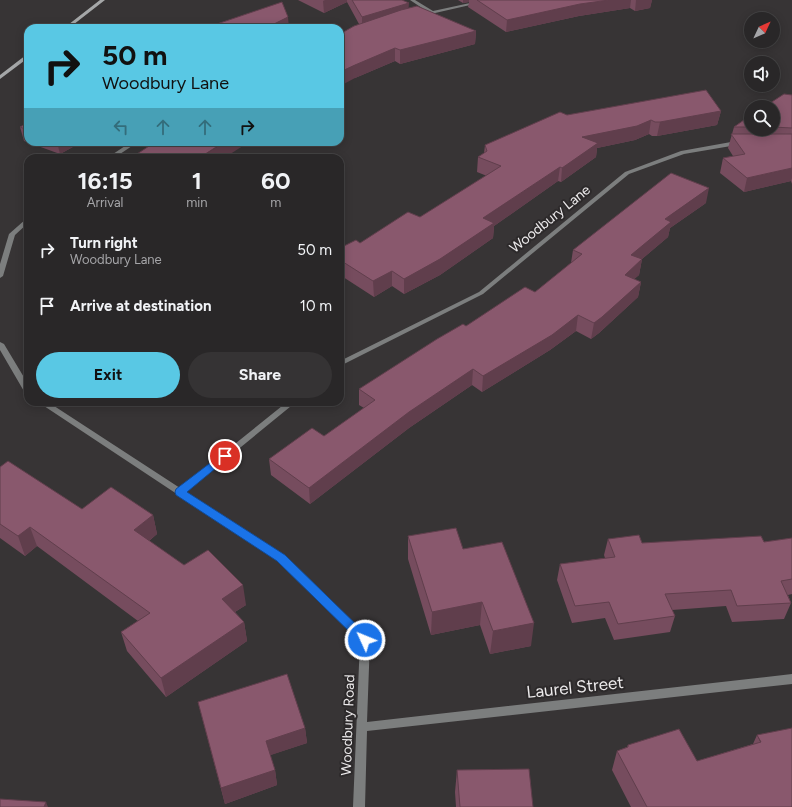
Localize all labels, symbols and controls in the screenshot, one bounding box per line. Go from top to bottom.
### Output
north arrow [744,12,780,48]
map controls [744,12,780,136]
text: 50 m [102,38,168,72]
icon: right [36,40,88,92]
button: sound [744,56,780,92]
text: Woodbury Lane [102,72,229,94]
button: search [744,100,780,136]
icon: left [110,116,132,138]
icon: ahead [152,116,174,138]
icon: ahead [194,116,216,138]
icon: right [236,116,258,138]
text: 16:15 [77,166,133,195]
text: 1 [192,166,202,195]
text: 60 [261,166,291,195]
street label: Woodbury Lane [506,181,594,257]
text: Arrival [87,195,123,210]
text: min [186,195,208,210]
text: m [270,195,281,210]
text: Turn right [70,234,138,252]
icon: right [36,239,58,261]
text: 50 m [297,241,332,259]
text: Woodbury Lane [70,252,162,267]
icon: arrive [36,295,58,317]
text: Arrive at destination [70,297,211,315]
text: 10 m [300,297,332,315]
button: Exit [36,352,180,398]
button: Share [188,352,332,398]
pin [208,439,242,473]
icon: arrive [214,445,236,467]
position arrow [344,619,386,661]
street label: Laurel Street [525,672,625,702]
street label: Woodbury Road [338,674,358,776]

